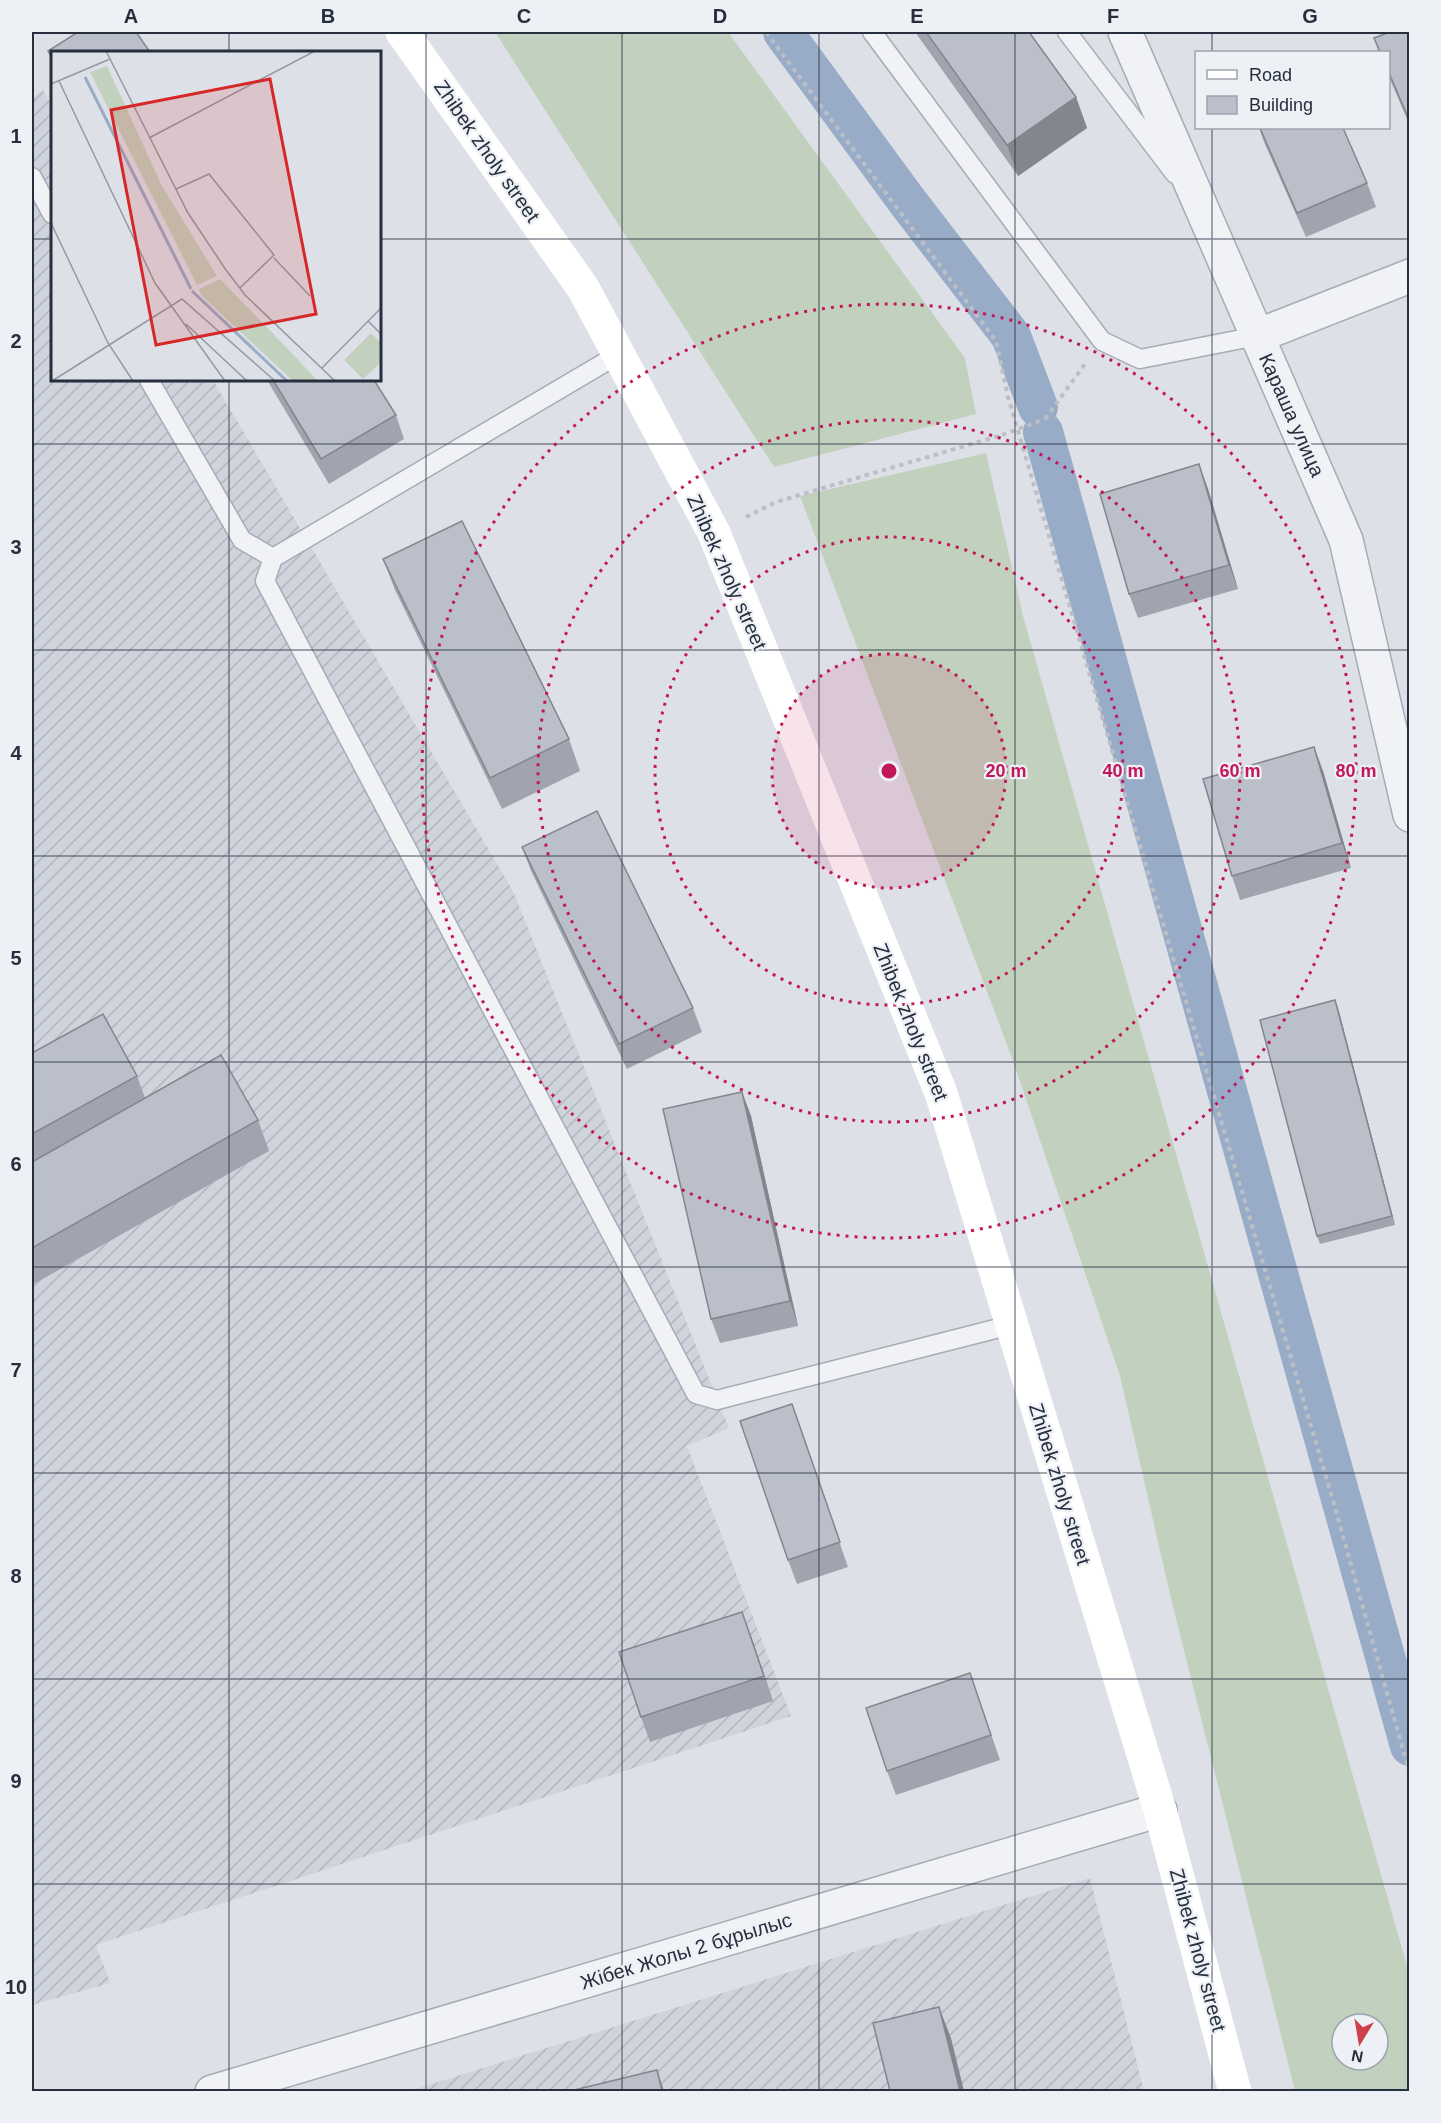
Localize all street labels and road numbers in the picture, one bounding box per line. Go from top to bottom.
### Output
street label: Zhibek zholy street [430,76,544,226]
street label: Караша улица [1255,350,1329,481]
street label: Zhibek zholy street [683,491,771,654]
street label: Zhibek zholy street [869,940,953,1104]
street label: Zhibek zholy street [1025,1401,1095,1568]
street label: Zhibek zholy street [1166,1866,1230,2034]
street label: Жібек Жолы 2 бұрылыс [578,1908,794,1994]

